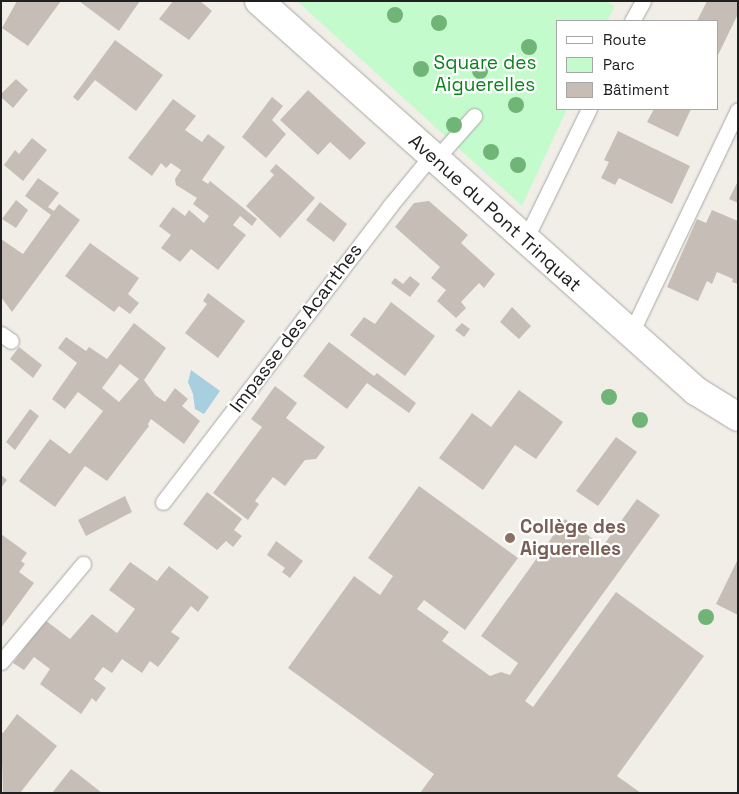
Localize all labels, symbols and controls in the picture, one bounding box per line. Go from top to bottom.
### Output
legend [556,20,719,110]
text: Route [603,30,646,49]
park label: Square des Aiguerelles [434,52,536,96]
text: Parc [603,55,635,74]
text: Bâtiment [603,80,669,99]
street label: Avenue du Pont Trinquat [404,129,586,297]
street label: Impasse des Acanthes [225,239,367,417]
place label: Collège des Aiguerelles [520,516,626,560]
marker: Collège des Aiguerelles [504,532,516,544]

